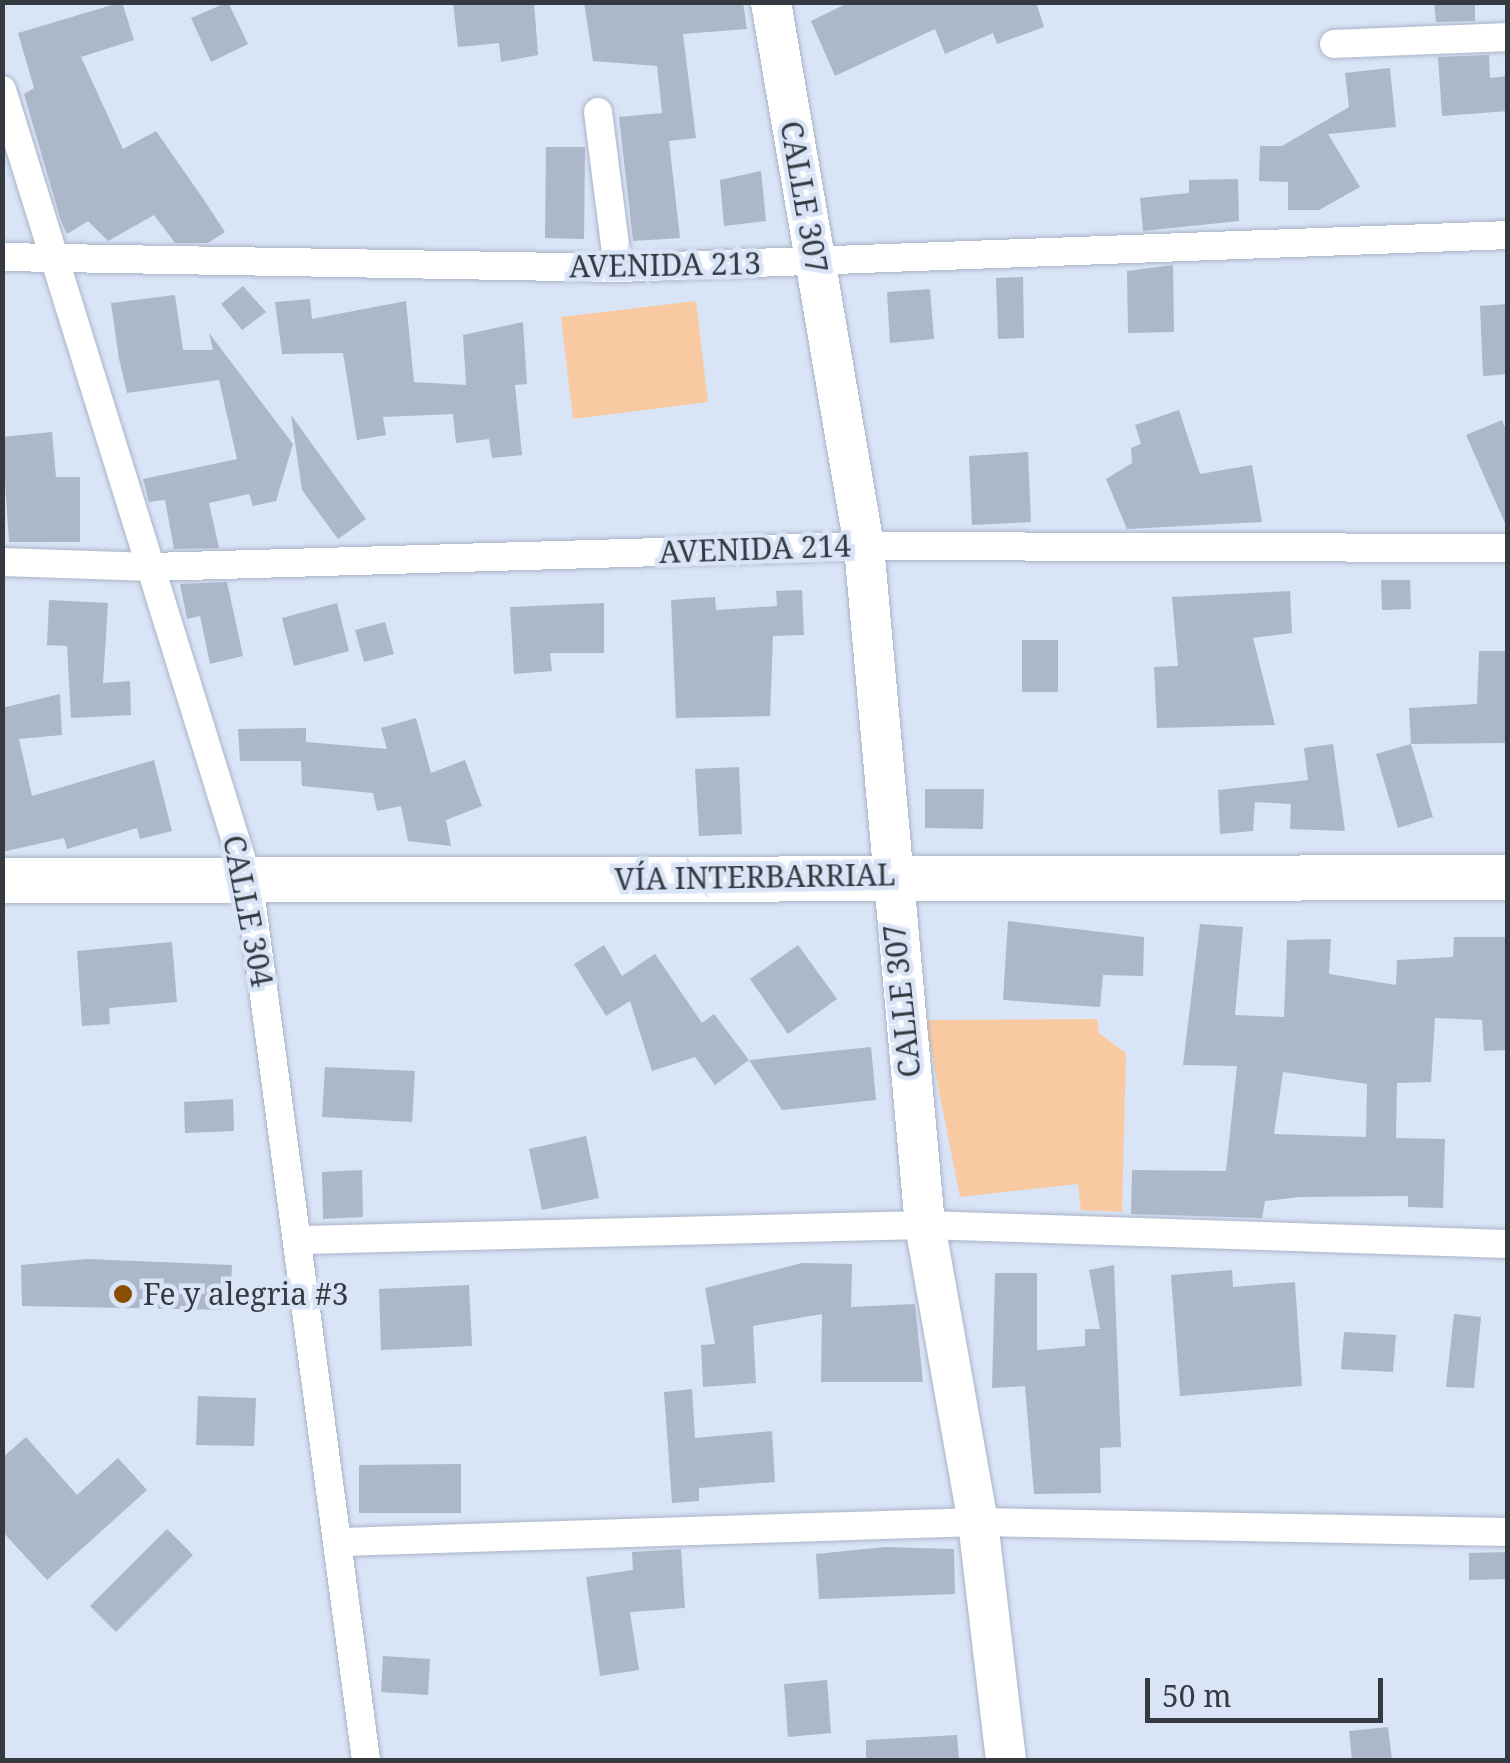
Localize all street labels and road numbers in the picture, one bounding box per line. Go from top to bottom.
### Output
street label: CALLE 307 [773,118,835,276]
street label: AVENIDA 213 [569,245,761,285]
street label: AVENIDA 214 [658,528,852,570]
street label: CALLE 304 [216,832,280,990]
street label: VÍA INTERBARRIAL [614,857,896,897]
street label: CALLE 307 [876,923,928,1079]

